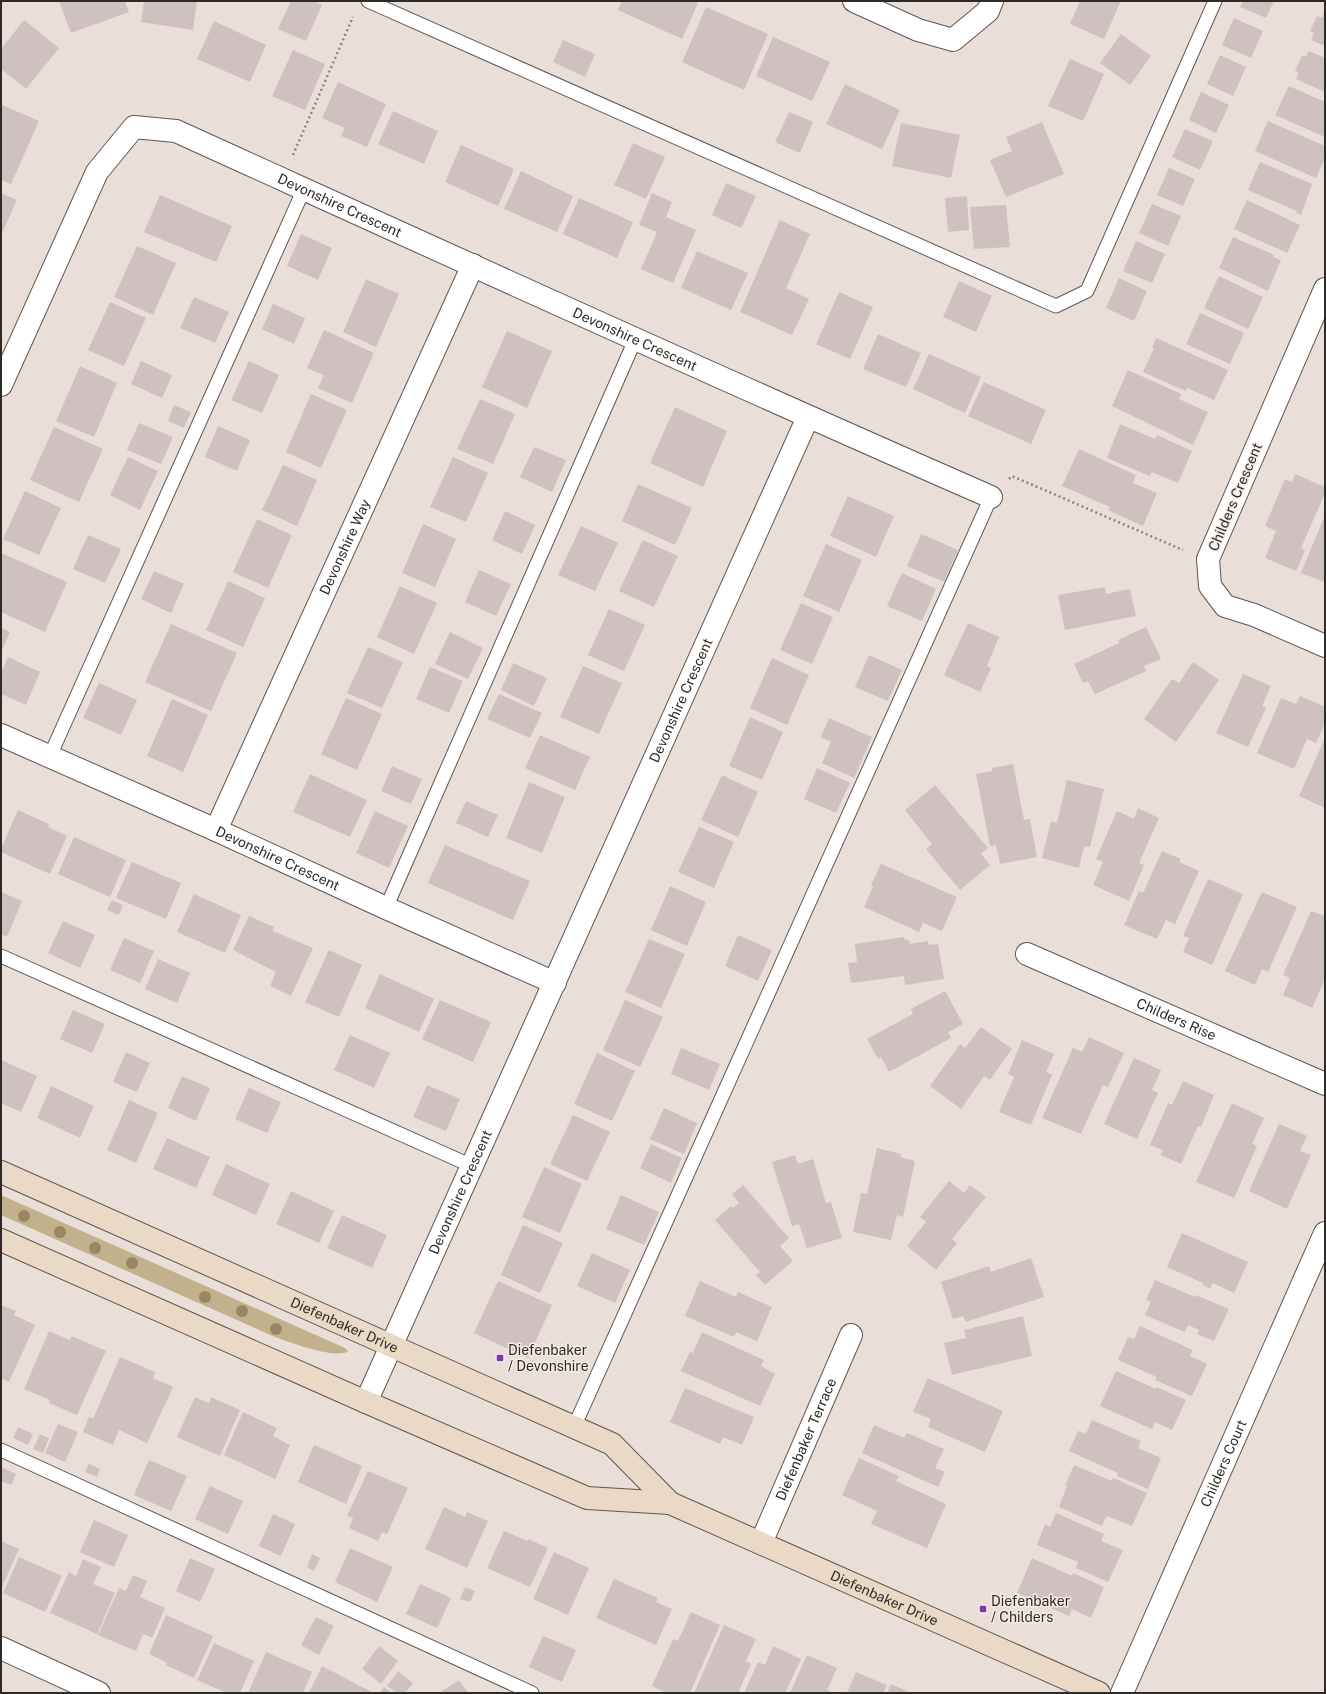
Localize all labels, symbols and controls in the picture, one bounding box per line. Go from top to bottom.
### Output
street label: Devonshire Crescent [275,170,404,240]
street label: Devonshire Crescent [570,304,700,374]
street label: Childers Crescent [1205,440,1265,554]
street label: Devonshire Way [316,496,374,597]
street label: Devonshire Crescent [646,636,716,765]
street label: Devonshire Crescent [213,823,342,894]
street label: Childers Rise [1134,995,1219,1044]
street label: Devonshire Crescent [425,1128,495,1257]
street label: Diefenbaker Drive [288,1294,401,1356]
place label: Diefenbaker / Devonshire [508,1342,589,1374]
marker: Diefenbaker / Devonshire [495,1353,505,1363]
street label: Diefenbaker Terrace [772,1375,839,1503]
street label: Childers Court [1197,1417,1250,1510]
street label: Diefenbaker Drive [828,1567,941,1629]
place label: Diefenbaker / Childers [991,1593,1070,1625]
marker: Diefenbaker / Childers [978,1604,988,1614]

